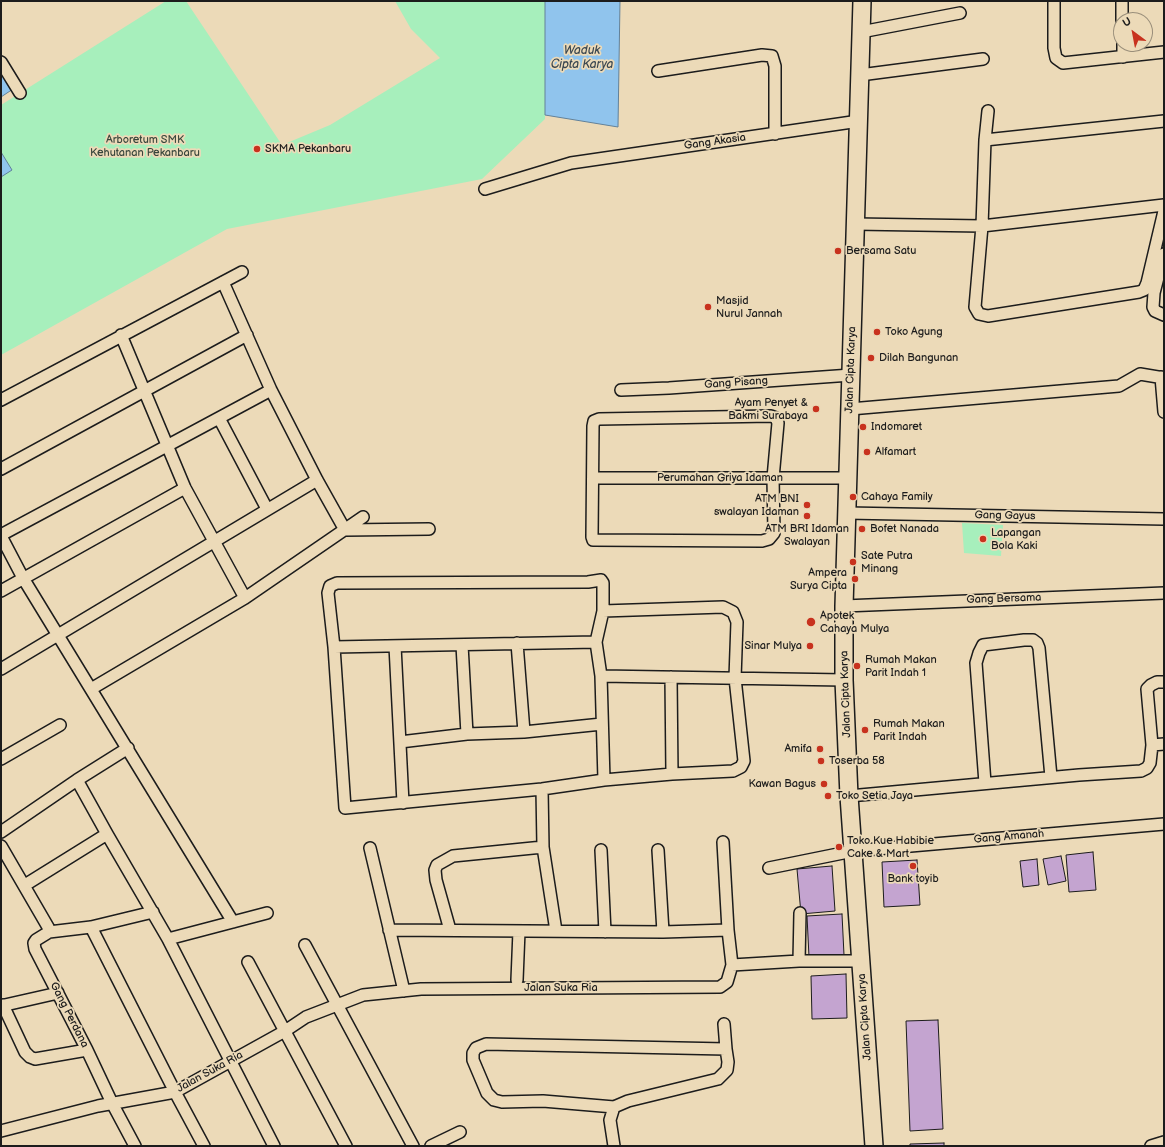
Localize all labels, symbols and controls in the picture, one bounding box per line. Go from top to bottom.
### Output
north arrow [1113,12,1153,52]
text: U [1120,15,1134,30]
water label: Waduk Cipta Karya [551,44,613,72]
street label: Gang Akasia [683,131,747,153]
park label: Arboretum SMK Kehutanan Pekanbaru [90,133,200,159]
place label: SKMA Pekanbaru [265,142,351,156]
marker: SKMA Pekanbaru [252,144,262,154]
place label: Bersama Satu [846,244,916,258]
marker: Bersama Satu [833,246,843,256]
place label: Masjid Nurul Jannah [716,294,782,320]
marker: Masjid Nurul Jannah [703,302,713,312]
place label: Toko Agung [885,325,943,339]
street label: Jalan Cipta Karya [843,326,859,414]
marker: Toko Agung [872,327,882,337]
place label: Dilah Bangunan [879,351,958,365]
marker: Dilah Bangunan [866,353,876,363]
street label: Gang Pisang [704,374,768,392]
place label: Ayam Penyet & Bakmi Surabaya [728,396,808,422]
marker: Ayam Penyet & Bakmi Surabaya [811,404,821,414]
place label: Indomaret [871,420,922,434]
marker: Indomaret [858,422,868,432]
place label: Alfamart [875,445,916,459]
marker: Alfamart [862,447,872,457]
street label: Perumahan Griya Idaman [657,471,783,485]
place label: Cahaya Family [861,490,933,504]
place label: ATM BNI swalayan Idaman [714,492,799,518]
marker: Cahaya Family [848,492,858,502]
marker: ATM BNI swalayan Idaman [802,500,812,510]
street label: Gang Gayus [974,509,1036,523]
marker: ATM BRI Idaman Swalayan [802,511,812,521]
place label: ATM BRI Idaman Swalayan [765,522,849,548]
place label: Bofet Nanada [870,522,939,536]
marker: Bofet Nanada [857,524,867,534]
place label: Lapangan Bola Kaki [991,526,1041,552]
marker: Lapangan Bola Kaki [978,534,988,544]
place label: Sate Putra Minang [861,549,913,575]
marker: Sate Putra Minang [848,557,858,567]
place label: Ampera Surya Cipta [790,566,847,592]
marker: Ampera Surya Cipta [850,574,860,584]
street label: Gang Bersama [966,591,1042,607]
place label: Apotek Cahaya Mulya [820,609,889,635]
marker: Apotek Cahaya Mulya [805,616,817,628]
place label: Sinar Mulya [744,639,802,653]
marker: Sinar Mulya [805,641,815,651]
street label: Jalan Cipta Karya [838,650,854,738]
place label: Rumah Makan Parit Indah 1 [865,653,937,679]
marker: Rumah Makan Parit Indah 1 [852,661,862,671]
place label: Rumah Makan Parit Indah [873,717,945,743]
marker: Rumah Makan Parit Indah [860,725,870,735]
place label: Amifa [784,742,812,756]
marker: Amifa [815,744,825,754]
place label: Toserba 58 [829,754,885,768]
marker: Toserba 58 [816,756,826,766]
place label: Kawan Bagus [748,777,816,791]
marker: Kawan Bagus [819,779,829,789]
place label: Toko Setia Jaya [836,789,913,803]
marker: Toko Setia Jaya [823,791,833,801]
street label: Gang Amanah [973,827,1045,847]
place label: Toko Kue Habibie Cake & Mart [847,834,934,860]
marker: Toko Kue Habibie Cake & Mart [834,842,844,852]
marker: Bank toyib [908,861,918,871]
place label: Bank toyib [887,872,939,886]
street label: Jalan Cipta Karya [855,973,875,1061]
street label: Gang Perdana [47,980,91,1050]
street label: Jalan Suka Ria [524,981,598,995]
street label: Jalan Suka Ria [175,1048,245,1096]

